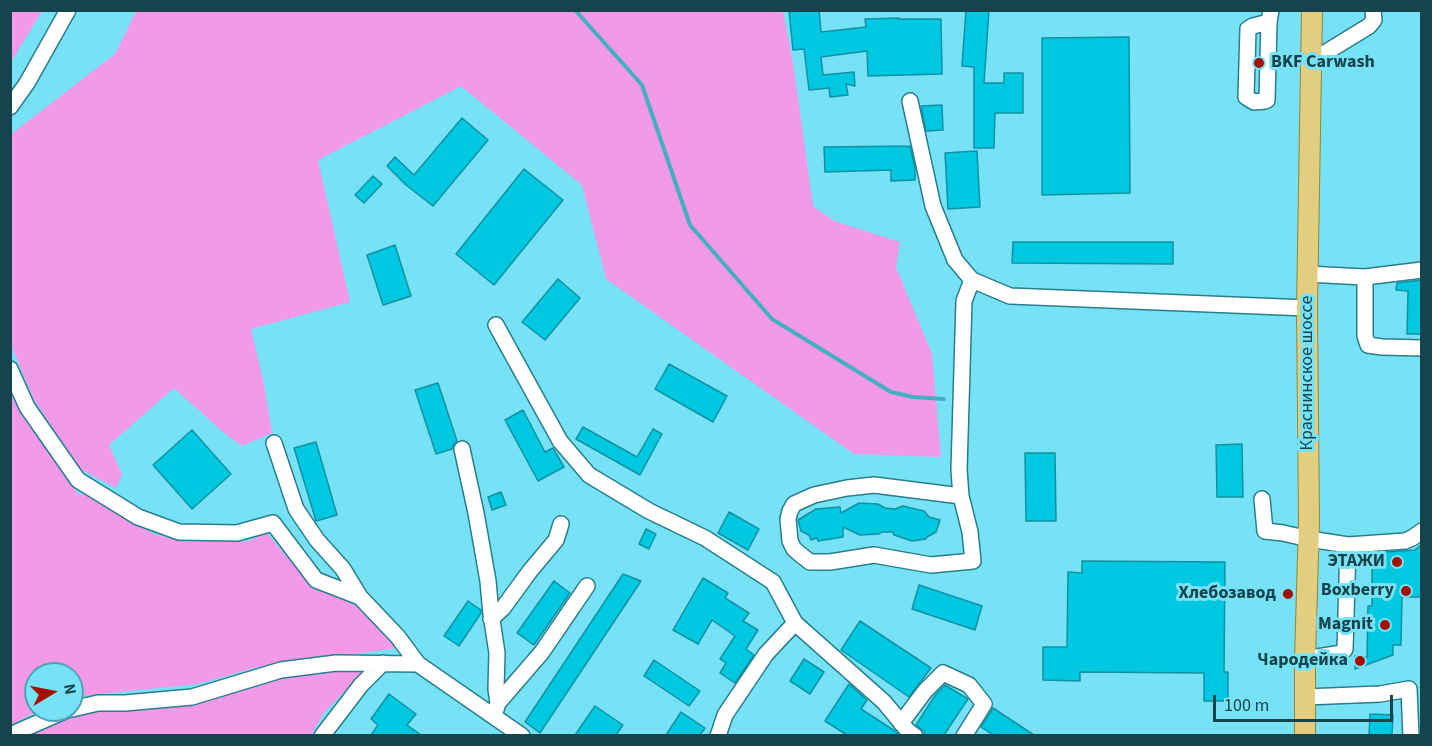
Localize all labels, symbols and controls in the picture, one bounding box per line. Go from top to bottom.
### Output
place label: BKF Carwash [1271,52,1375,74]
marker: BKF Carwash [1252,56,1266,70]
street label: Краснинское шоссе [1297,296,1319,450]
place label: ЭТАЖИ [1327,551,1385,573]
marker: ЭТАЖИ [1390,555,1404,569]
place label: Boxberry [1321,580,1394,602]
place label: Хлебозавод [1178,583,1276,605]
marker: Boxberry [1399,584,1413,598]
marker: Хлебозавод [1281,587,1295,601]
place label: Magnit [1318,614,1373,636]
marker: Magnit [1378,618,1392,632]
place label: Чародейка [1257,650,1348,672]
marker: Чародейка [1353,654,1367,668]
north arrow [24,662,84,722]
text: N [58,682,82,696]
scale bar [1216,683,1396,721]
text: 100 m [1224,693,1269,718]

